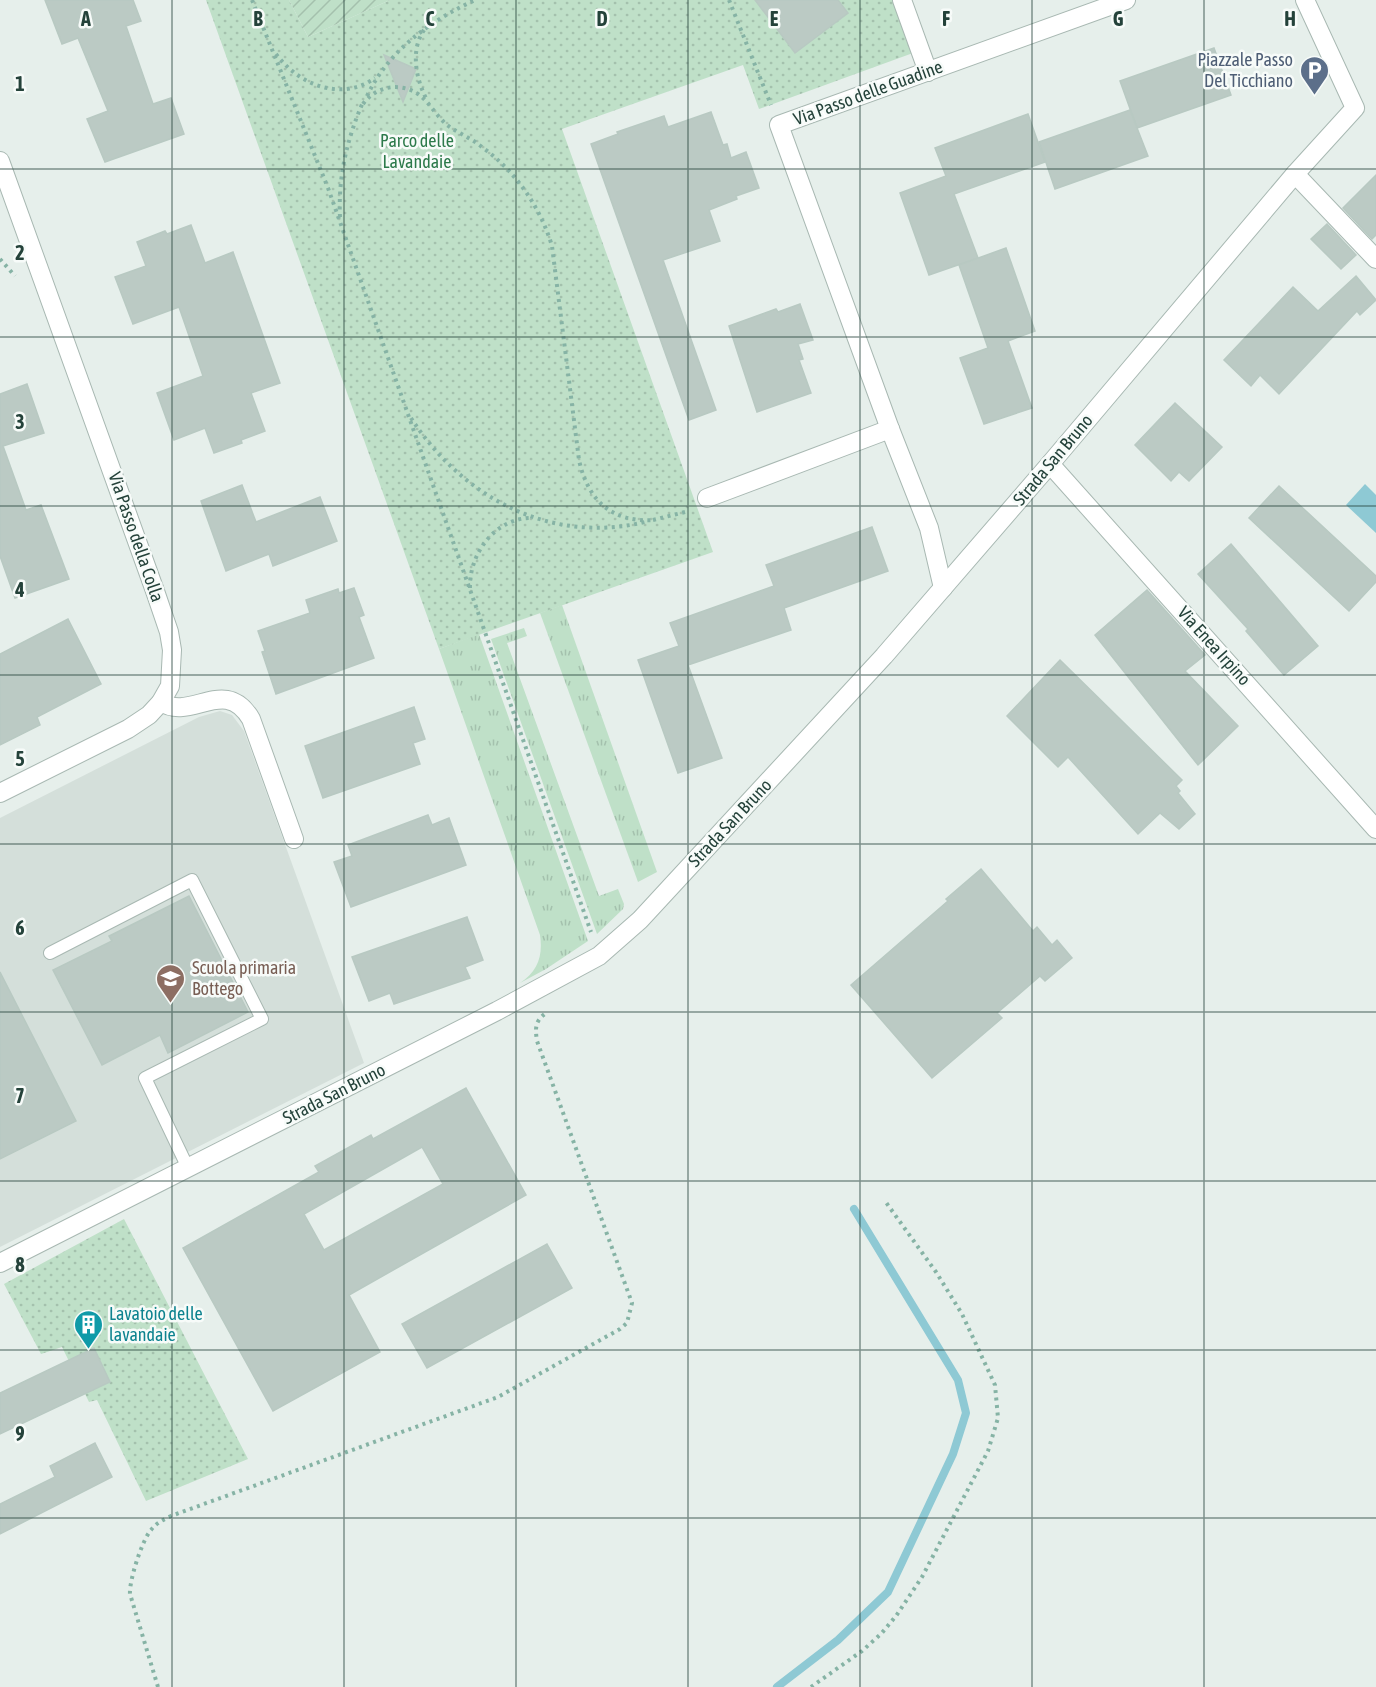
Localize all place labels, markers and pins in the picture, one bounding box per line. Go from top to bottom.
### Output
place label: Piazzale Passo Del Ticchiano [1197,49,1293,91]
parking icon: Piazzale Passo Del Ticchiano [1298,54,1330,96]
place label: Scuola primaria Bottego [192,957,296,999]
school or university icon: Scuola primaria Bottego [155,962,187,1004]
place label: Lavatoio delle lavandaie [109,1303,203,1345]
building icon: Lavatoio delle lavandaie [72,1308,104,1350]

